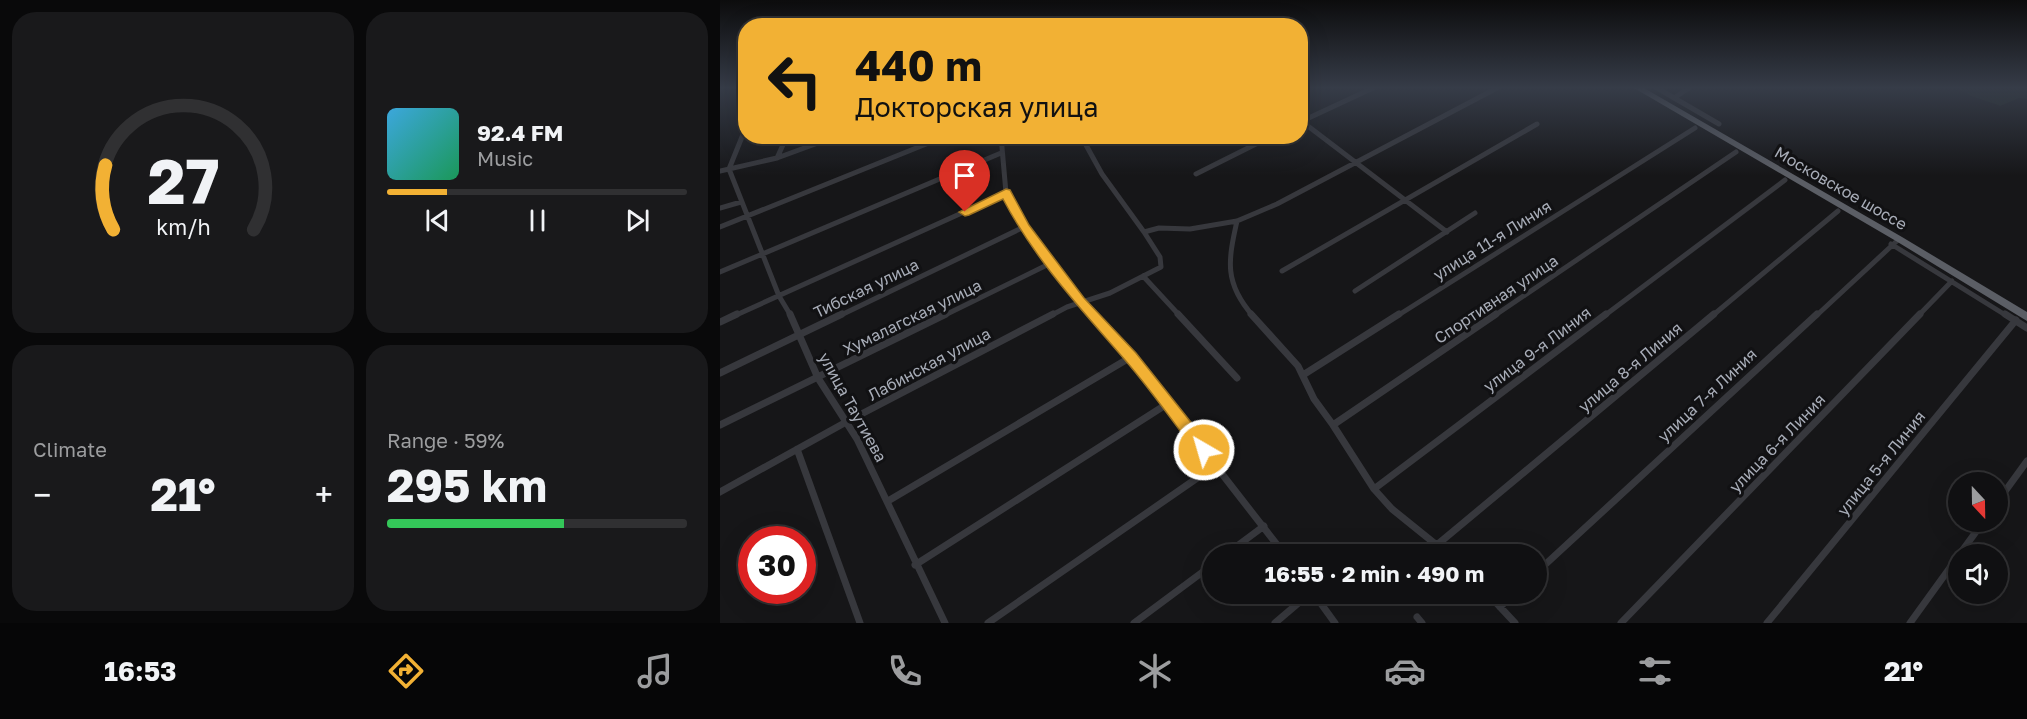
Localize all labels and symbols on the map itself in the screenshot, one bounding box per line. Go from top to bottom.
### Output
street label: Московское шоссе [1771,142,1911,234]
pin [939,150,990,212]
street label: улица 11-я Линия [1429,196,1555,284]
street label: Спортивная улица [1430,250,1562,348]
street label: Тибская улица [810,254,922,322]
street label: Хумалагская улица [839,275,985,359]
street label: улица 9-я Линия [1479,302,1595,396]
street label: улица 8-я Линия [1574,318,1686,416]
street label: Лабинская улица [864,323,994,405]
street label: улица 7-я Линия [1653,344,1761,446]
street label: улица Таутиева [815,349,891,465]
street label: улица 6-я Линия [1725,389,1829,497]
street label: улица 5-я Линия [1833,407,1929,519]
position arrow [1172,418,1236,482]
north arrow [1948,472,2008,532]
speed limit sign: 30 [738,526,816,604]

